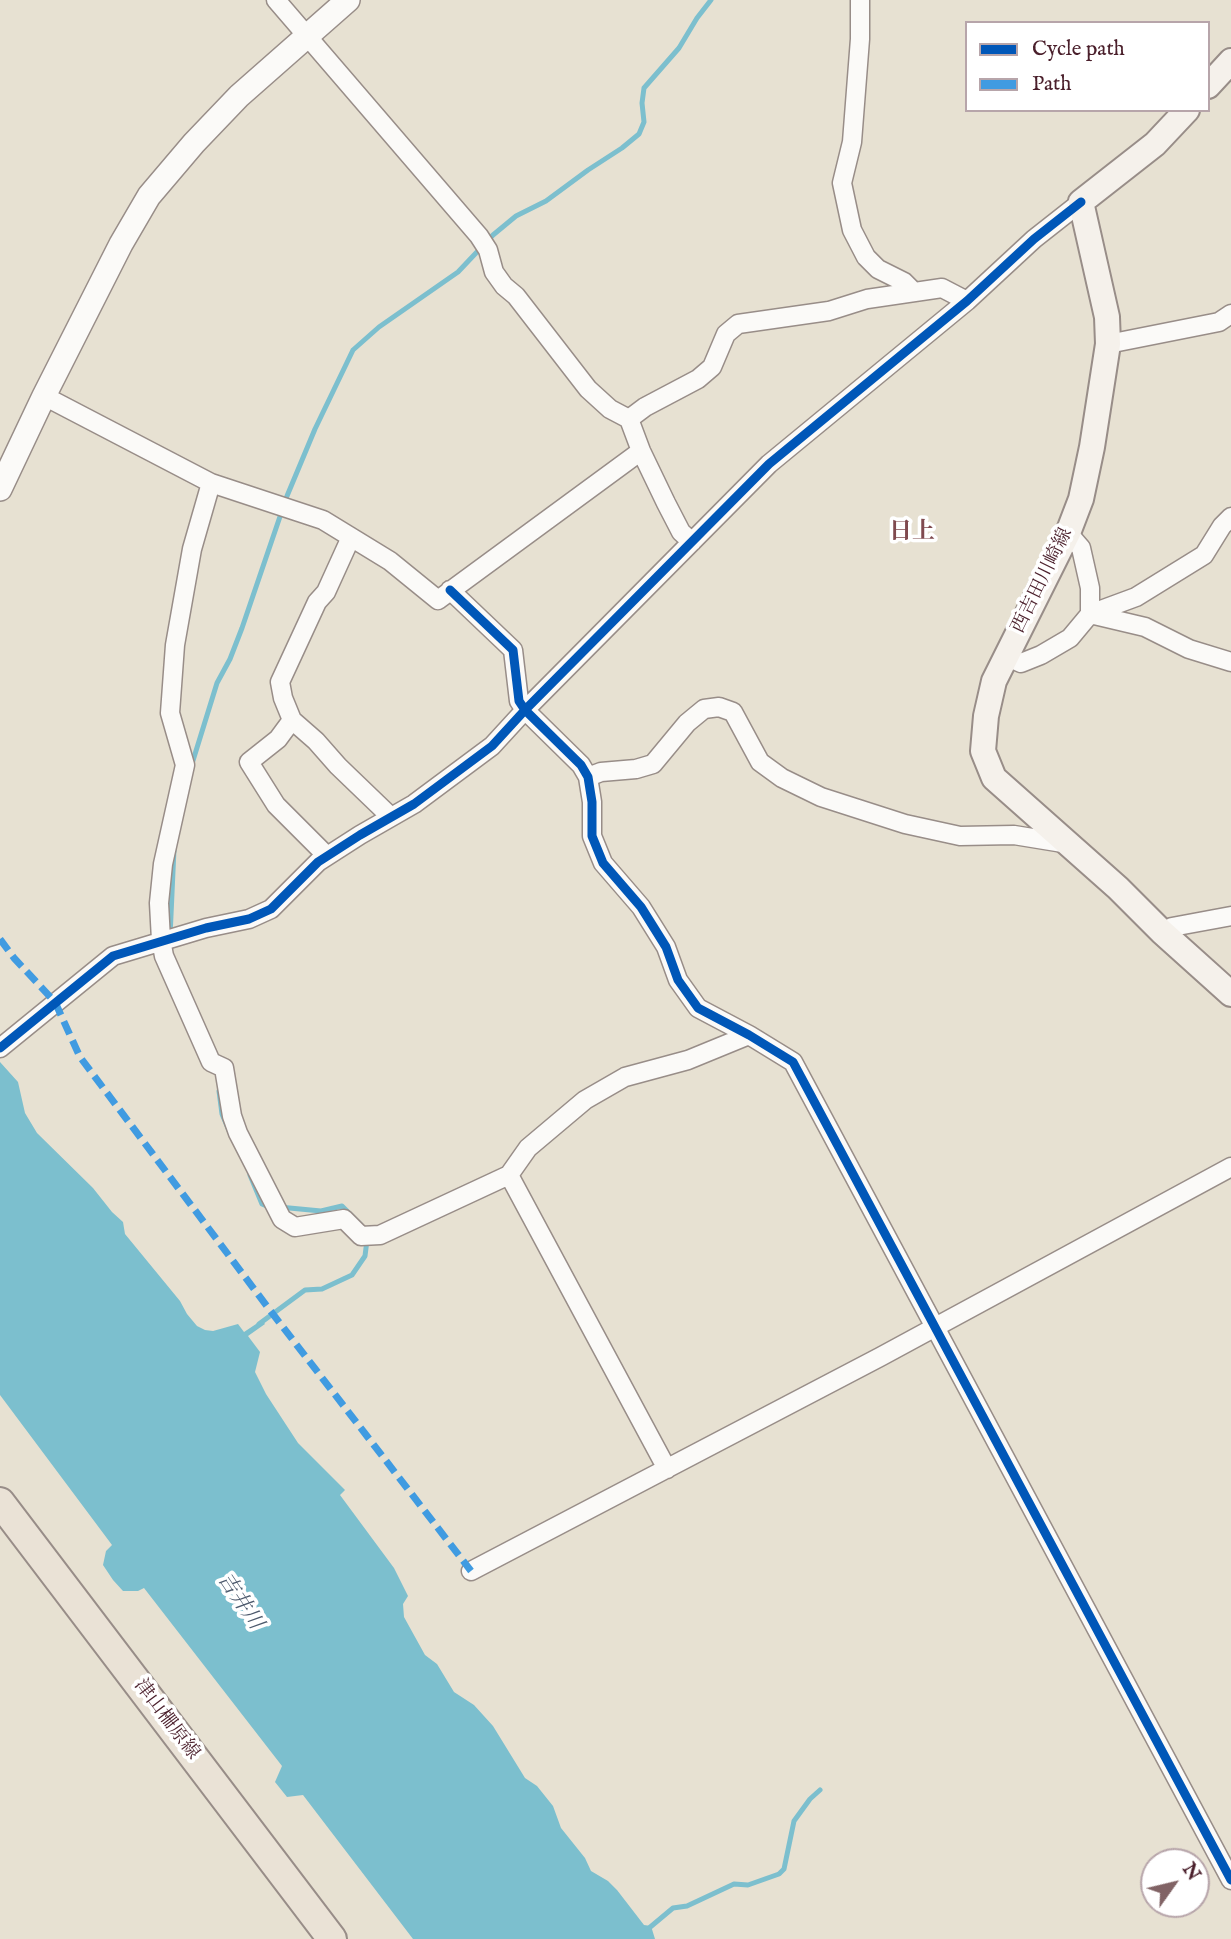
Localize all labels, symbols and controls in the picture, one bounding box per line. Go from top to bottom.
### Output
legend [965,21,1210,112]
text: Cycle path [1032,36,1125,63]
text: Path [1032,71,1071,98]
district label: 日上 [889,519,935,547]
street label: 西吉田川崎線 [1008,525,1078,637]
water label: 吉井川 [211,1569,267,1635]
street label: 津山柵原線 [128,1675,204,1765]
north arrow [1140,1848,1210,1918]
text: N [1176,1859,1205,1886]

